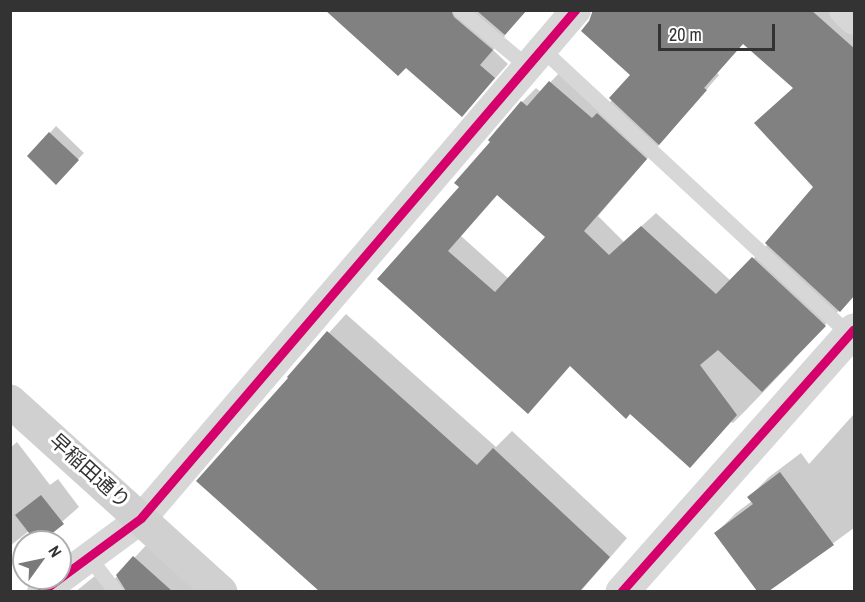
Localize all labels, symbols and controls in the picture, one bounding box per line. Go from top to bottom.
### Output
scale bar [661,12,778,50]
text: 20 m [669,22,702,47]
street label: 早稲田通り [44,430,134,514]
north arrow [12,530,72,590]
text: N [44,541,67,561]

